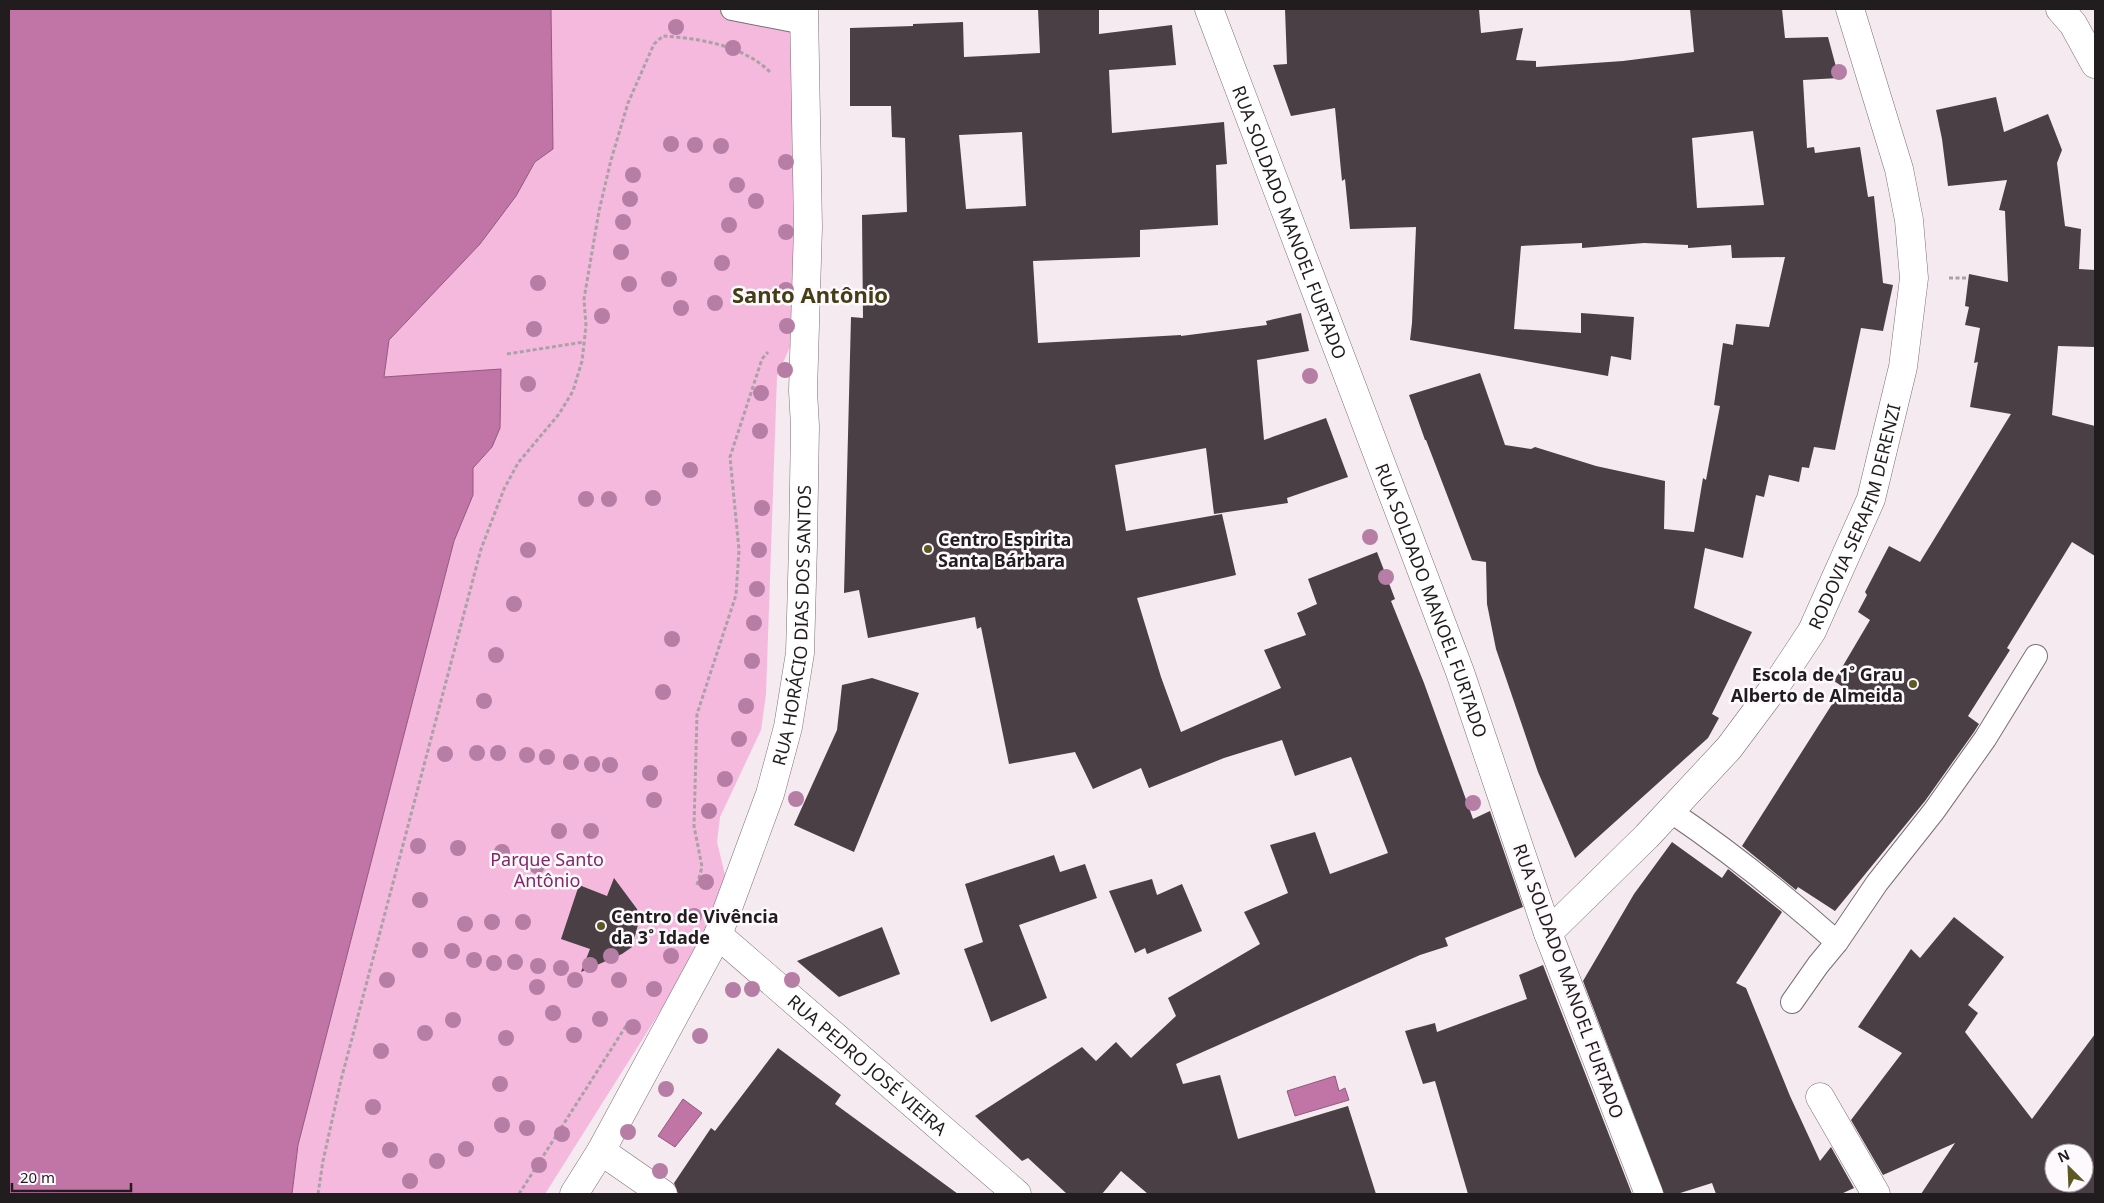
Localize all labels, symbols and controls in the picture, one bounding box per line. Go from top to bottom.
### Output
street label: RUA SOLDADO MANOEL FURTADO [1227,82,1352,363]
district label: Santo Antônio [732,279,888,309]
street label: RODOVIA SERAFIM DERENZI [1802,401,1906,633]
street label: RUA SOLDADO MANOEL FURTADO [1370,460,1493,741]
street label: RUA HORÁCIO DIAS DOS SANTOS [766,485,816,768]
place label: Centro Espirita Santa Bárbara [938,527,1071,572]
marker: Centro Espirita Santa Bárbara [922,543,934,555]
place label: Escola de 1˚ Grau Alberto de Almeida [1731,662,1903,707]
marker: Escola de 1˚ Grau Alberto de Almeida [1907,678,1919,690]
street label: RUA SOLDADO MANOEL FURTADO [1508,840,1630,1122]
park label: Parque Santo Antônio [490,847,604,892]
place label: Centro de Vivência da 3˚ Idade [611,904,779,949]
marker: Centro de Vivência da 3˚ Idade [595,920,607,932]
street label: RUA PEDRO JOSÉ VIEIRA [783,989,953,1141]
north arrow [2044,1143,2094,1193]
text: N [2054,1145,2073,1167]
scale bar [12,1160,131,1192]
text: 20 m [20,1167,55,1187]

